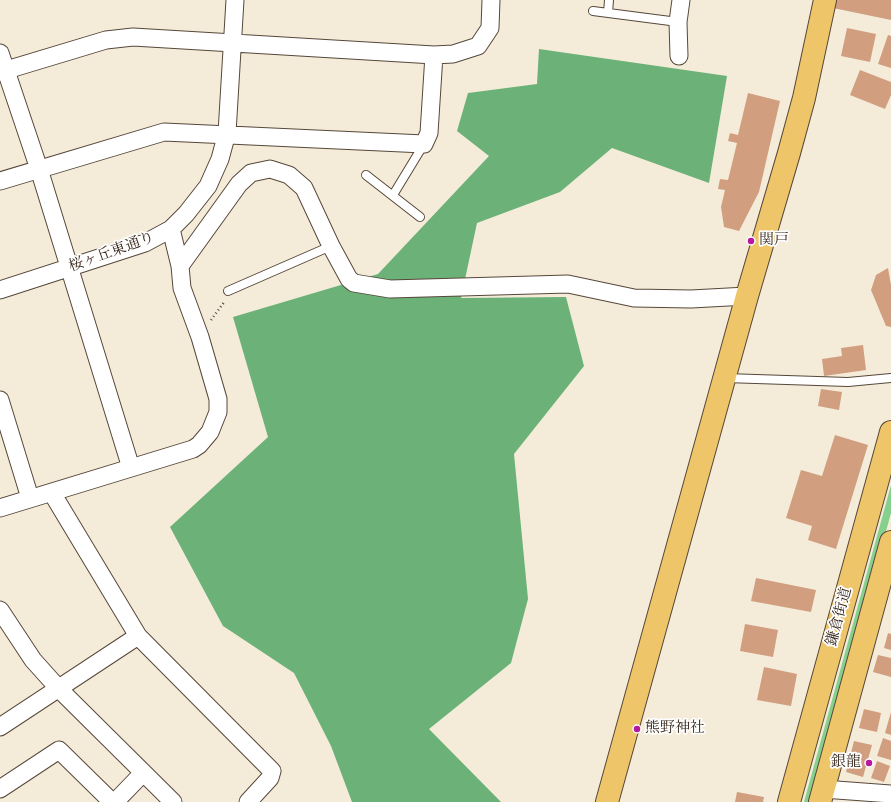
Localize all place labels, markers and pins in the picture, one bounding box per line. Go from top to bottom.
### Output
place label: 関戸 [759,232,789,250]
marker: 関戸 [746,236,756,246]
place label: 熊野神社 [645,720,705,738]
marker: 熊野神社 [632,724,642,734]
place label: 銀龍 [831,754,861,772]
marker: 銀龍 [864,758,874,768]

